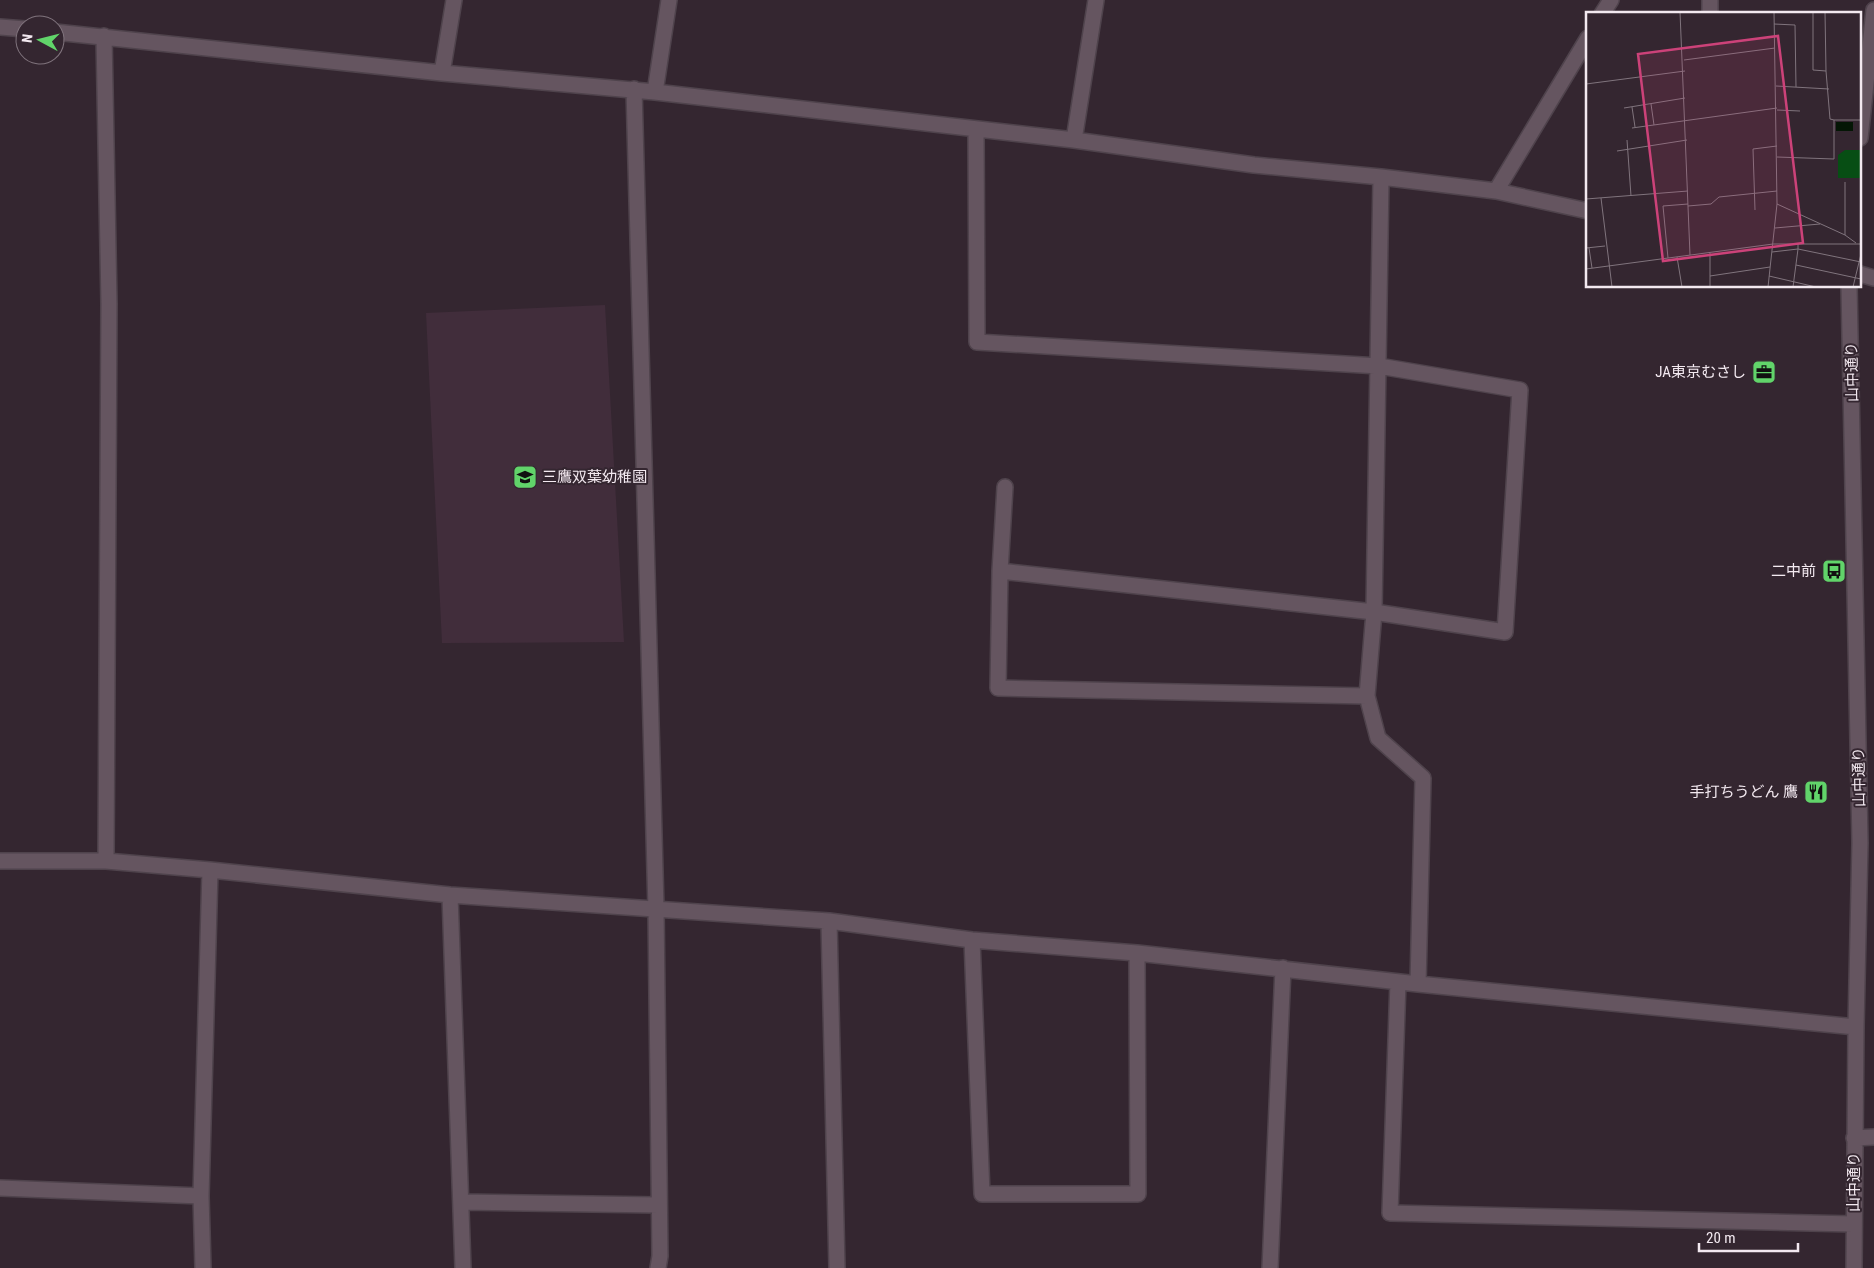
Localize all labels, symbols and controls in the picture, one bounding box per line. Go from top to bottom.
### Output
inset map [1586,12,1862,288]
north arrow [15,15,65,65]
text: N [19,33,36,44]
street label: 山中通り [1842,342,1862,402]
office icon: JA東京むさし [1751,359,1777,385]
place label: JA東京むさし [1655,363,1746,381]
school or university icon: 三鷹双葉幼稚園 [512,464,538,490]
place label: 三鷹双葉幼稚園 [542,468,647,486]
bus stop icon: 二中前 [1821,558,1847,584]
place label: 二中前 [1771,562,1816,580]
street label: 山中通り [1849,747,1869,807]
restaurant icon: 手打ちうどん 鷹 [1803,779,1829,805]
place label: 手打ちうどん 鷹 [1690,783,1798,801]
street label: 山中通り [1845,1152,1863,1212]
scale bar [1699,1220,1798,1252]
text: 20 m [1706,1229,1736,1247]

